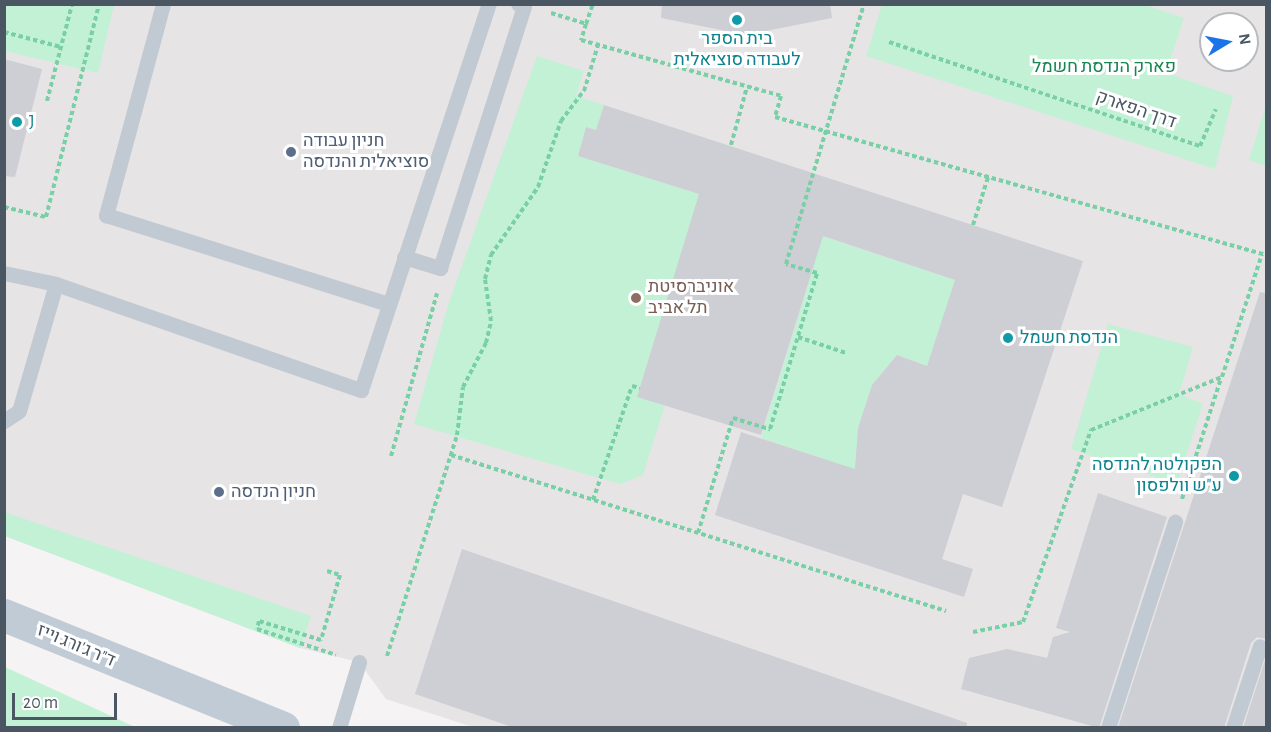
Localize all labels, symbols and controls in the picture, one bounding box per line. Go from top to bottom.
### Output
north arrow [1199,12,1259,72]
marker: בית הספר לעבודה סוציאלית [730,13,744,27]
place label: בית הספר לעבודה סוציאלית [674,29,800,72]
text: N [1236,32,1254,46]
park label: פארק הנדסת חשמל [1032,56,1176,78]
street label: דרך הפארק [1093,86,1179,134]
place label: J [29,111,35,133]
marker: J [10,115,24,129]
place label: חניון עבודה סוציאלית והנדסה [303,131,429,174]
marker: חניון עבודה סוציאלית והנדסה [284,145,298,159]
place label: אוניברסיטת תל אביב [648,277,734,320]
marker: אוניברסיטת תל אביב [629,291,643,305]
place label: הנדסת חשמל [1020,327,1118,349]
marker: הנדסת חשמל [1001,331,1015,345]
place label: הפקולטה להנדסה ע"ש וולפסון [1092,455,1222,498]
marker: הפקולטה להנדסה ע"ש וולפסון [1227,469,1241,483]
place label: חניון הנדסה [231,481,316,503]
marker: חניון הנדסה [212,485,226,499]
street label: ד"ר ג'ורג וייז [34,620,118,672]
scale bar [15,681,120,719]
text: 20 m [23,694,58,712]

